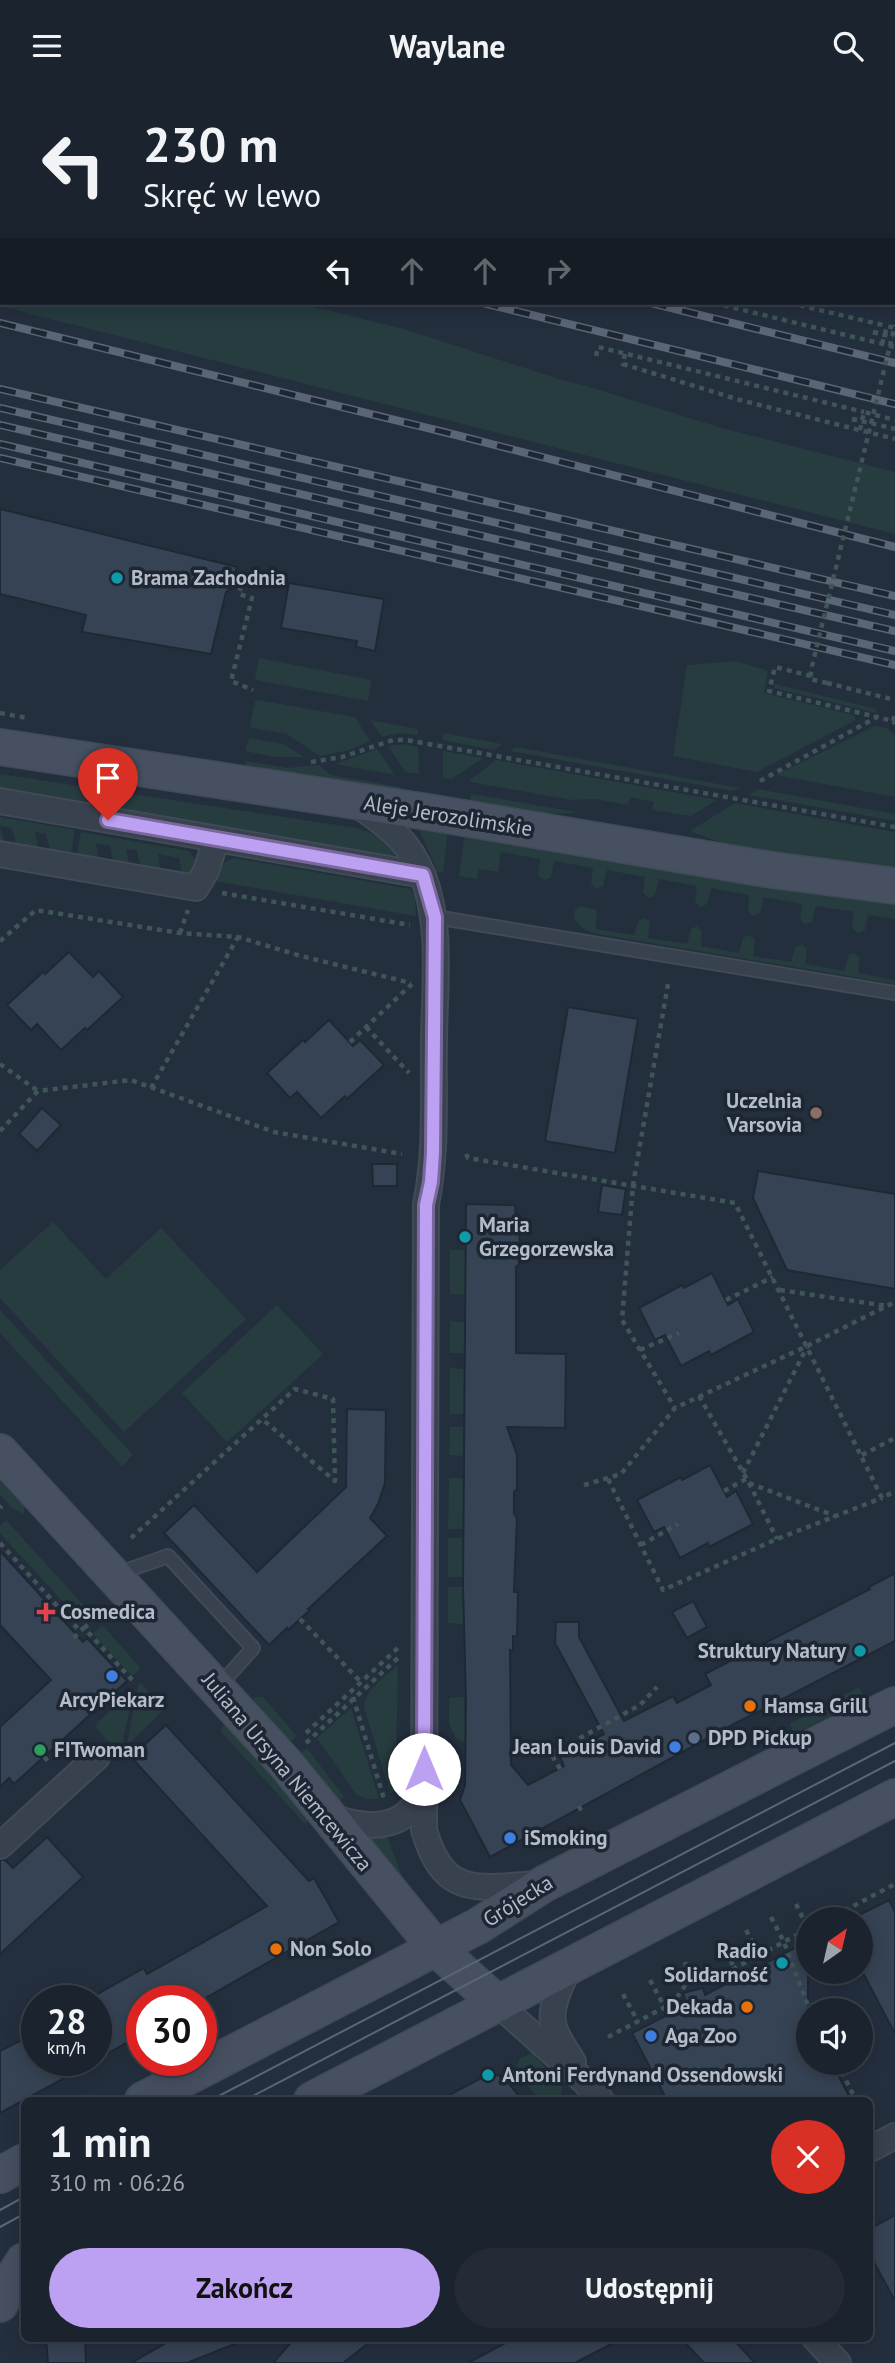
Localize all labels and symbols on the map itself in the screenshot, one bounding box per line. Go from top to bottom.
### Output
place label: Brama Zachodnia [131,564,286,591]
marker: Brama Zachodnia [109,570,125,586]
pin [78,748,138,820]
street label: Aleje Jerozolimskie [362,789,534,842]
place label: Uczelnia Varsovia [726,1087,802,1138]
marker: Uczelnia Varsovia [808,1105,824,1121]
place label: Maria Grzegorzewska [479,1211,614,1262]
marker: Maria Grzegorzewska [457,1229,473,1245]
place label: Cosmedica [60,1598,155,1625]
marker: Cosmedica [38,1604,54,1620]
place label: Struktury Natury [698,1637,847,1664]
marker: Struktury Natury [852,1643,868,1659]
street label: Juliana Ursyna Niemcewicza [196,1666,378,1876]
marker: ArcyPiekarz [104,1668,120,1684]
place label: ArcyPiekarz [60,1686,164,1713]
place label: Hamsa Grill [764,1692,868,1719]
marker: Hamsa Grill [742,1698,758,1714]
place label: DPD Pickup [708,1724,812,1751]
marker: DPD Pickup [686,1730,702,1746]
position arrow [387,1732,461,1806]
place label: Jean Louis David [512,1733,661,1760]
place label: FITwoman [54,1736,145,1763]
marker: Jean Louis David [667,1739,683,1755]
marker: FITwoman [32,1742,48,1758]
place label: iSmoking [524,1824,608,1851]
marker: iSmoking [502,1830,518,1846]
street label: Grójecka [478,1869,558,1932]
north arrow [796,1907,873,1985]
place label: Non Solo [290,1935,372,1962]
place label: Radio Solidarność [664,1937,768,1988]
marker: Non Solo [268,1941,284,1957]
marker: Radio Solidarność [774,1955,790,1971]
speed limit sign: 30 [126,1985,217,2076]
place label: Dekada [666,1993,733,2020]
marker: Dekada [739,1999,755,2015]
place label: Aga Zoo [665,2022,737,2049]
marker: Aga Zoo [643,2028,659,2044]
place label: Antoni Ferdynand Ossendowski [502,2061,783,2088]
marker: Antoni Ferdynand Ossendowski [480,2067,496,2083]

